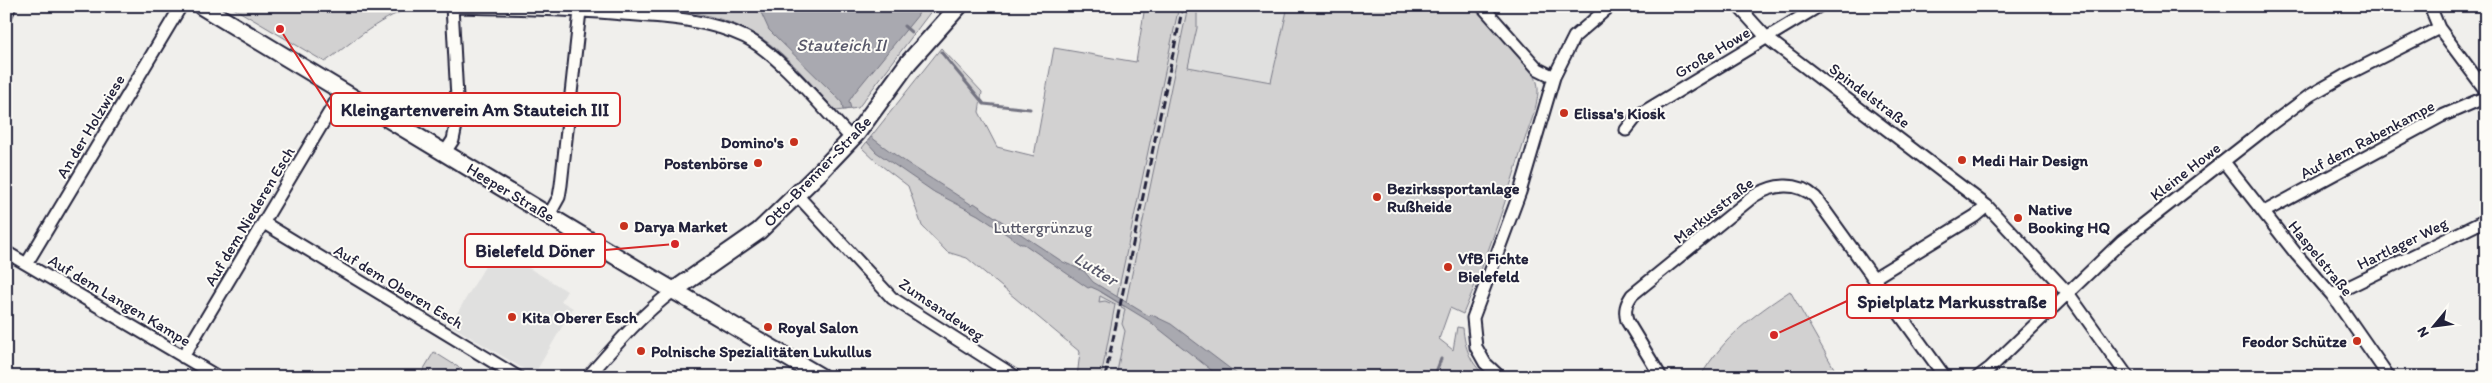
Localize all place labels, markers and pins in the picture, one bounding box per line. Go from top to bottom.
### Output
callout: Kleingartenverein Am Stauteich III [331,93,620,126]
place label: Elissa's Kiosk [1574,104,1666,123]
marker: Elissa's Kiosk [1558,107,1570,119]
place label: Domino's [721,133,784,152]
marker: Domino's [788,136,800,148]
place label: Medi Hair Design [1972,151,2088,171]
place label: Postenbörse [664,154,748,173]
marker: Medi Hair Design [1956,154,1968,166]
marker: Postenbörse [752,157,764,169]
place label: Bezirkssportanlage Rußheide [1387,179,1520,216]
marker: Bezirkssportanlage Rußheide [1371,191,1383,203]
place label: Native Booking HQ [2028,200,2110,238]
marker: Native Booking HQ [2012,212,2024,224]
place label: Darya Market [634,217,728,237]
marker: Darya Market [618,220,630,232]
callout: Bielefeld Döner [465,234,605,267]
place label: VfB Fichte Bielefeld [1458,249,1529,286]
marker: VfB Fichte Bielefeld [1442,261,1454,273]
callout: Spielplatz Markusstraße [1847,285,2056,318]
place label: Kita Oberer Esch [522,308,638,327]
marker: Kita Oberer Esch [506,311,518,323]
place label: Royal Salon [778,318,859,338]
marker: Royal Salon [762,321,774,333]
place label: Feodor Schütze [2242,332,2347,351]
marker: Feodor Schütze [2351,335,2363,347]
place label: Polnische Spezialitäten Lukullus [651,342,872,362]
marker: Polnische Spezialitäten Lukullus [635,345,647,357]

